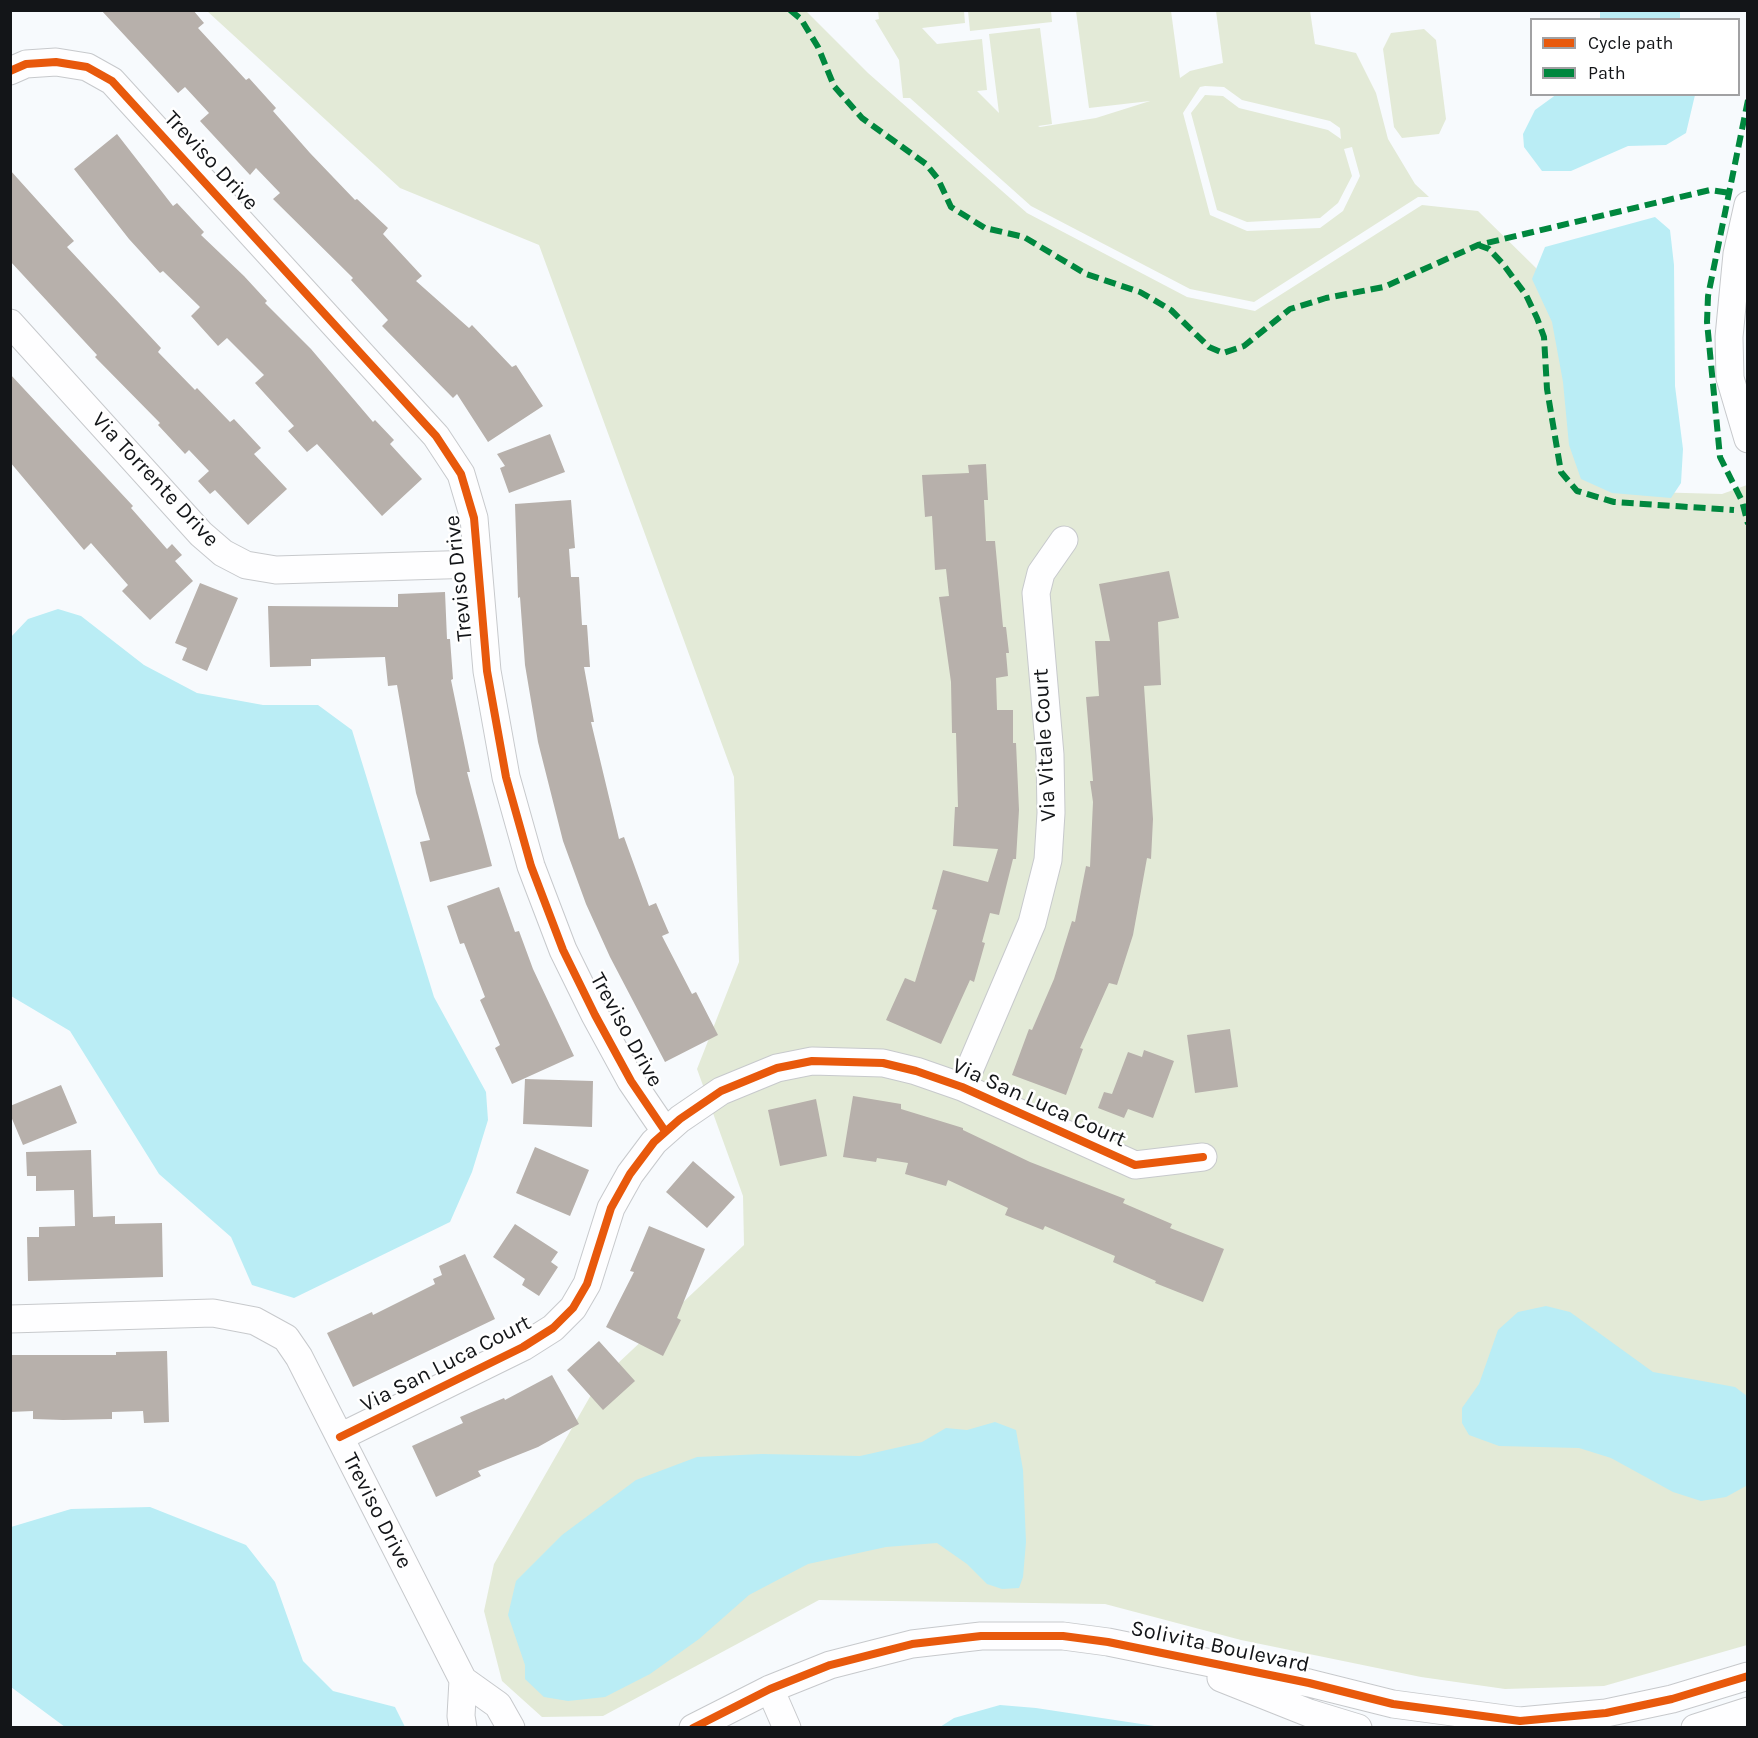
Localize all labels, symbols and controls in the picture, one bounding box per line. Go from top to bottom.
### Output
legend [1530,18,1740,96]
text: Cycle path [1588,32,1673,54]
text: Path [1588,62,1626,84]
street label: Treviso Drive [158,106,264,216]
street label: Via Torrente Drive [86,407,224,553]
street label: Treviso Drive [439,514,479,642]
street label: Via Vitale Court [1028,668,1062,822]
street label: Treviso Drive [584,968,668,1092]
street label: Via San Luca Court [948,1053,1130,1153]
street label: Via San Luca Court [356,1310,536,1418]
street label: Treviso Drive [337,1449,417,1573]
street label: Solivita Boulevard [1128,1615,1312,1679]

